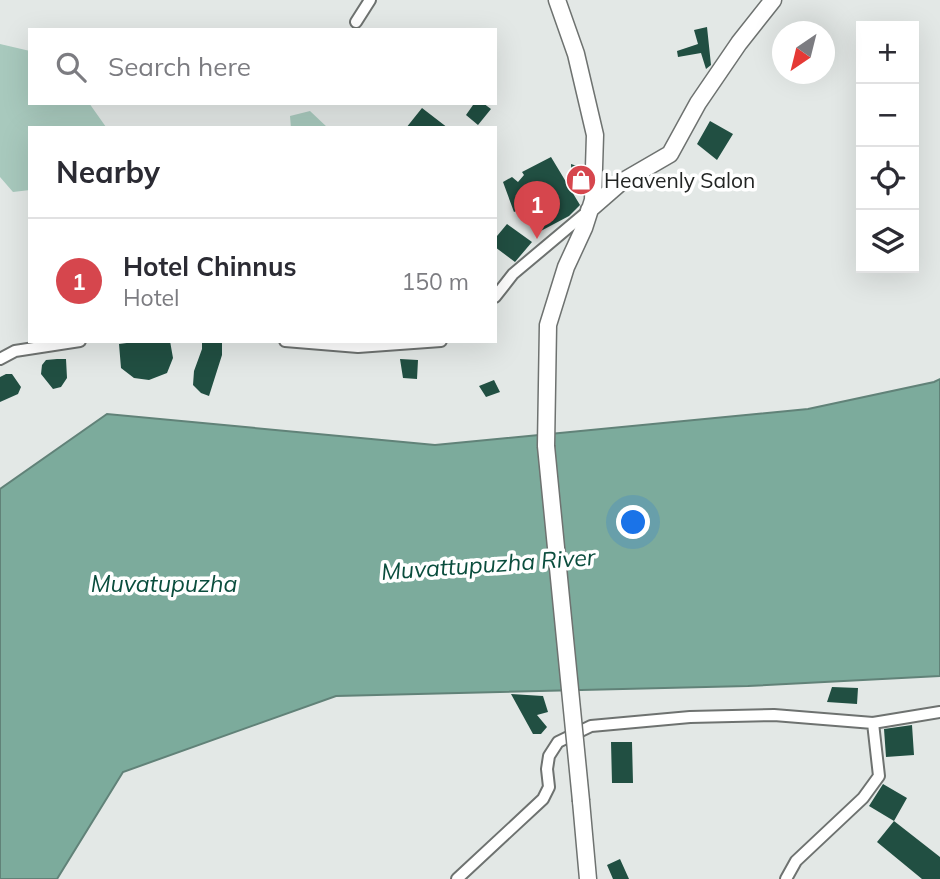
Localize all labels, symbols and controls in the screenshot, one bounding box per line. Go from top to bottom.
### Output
north arrow [772,21,835,84]
map controls [856,21,919,273]
button: + [856,21,919,84]
search box [28,28,497,105]
icon: search [52,48,90,86]
text: Search here [108,50,251,83]
button: − [856,84,919,147]
button: locate [856,147,919,210]
text: Nearby [56,153,160,191]
shop icon: Heavenly Salon [564,163,598,197]
place label: Heavenly Salon [604,167,755,193]
pin: 1 [514,181,560,239]
button: layers [856,210,919,273]
text: Hotel Chinnus [123,250,296,283]
text: 1 [72,267,86,296]
text: 150 m [401,267,469,296]
text: Hotel [123,283,180,312]
your location [616,505,650,539]
water label: Muvattupuzha River [380,542,598,586]
water label: Muvatupuzha [91,569,237,598]

